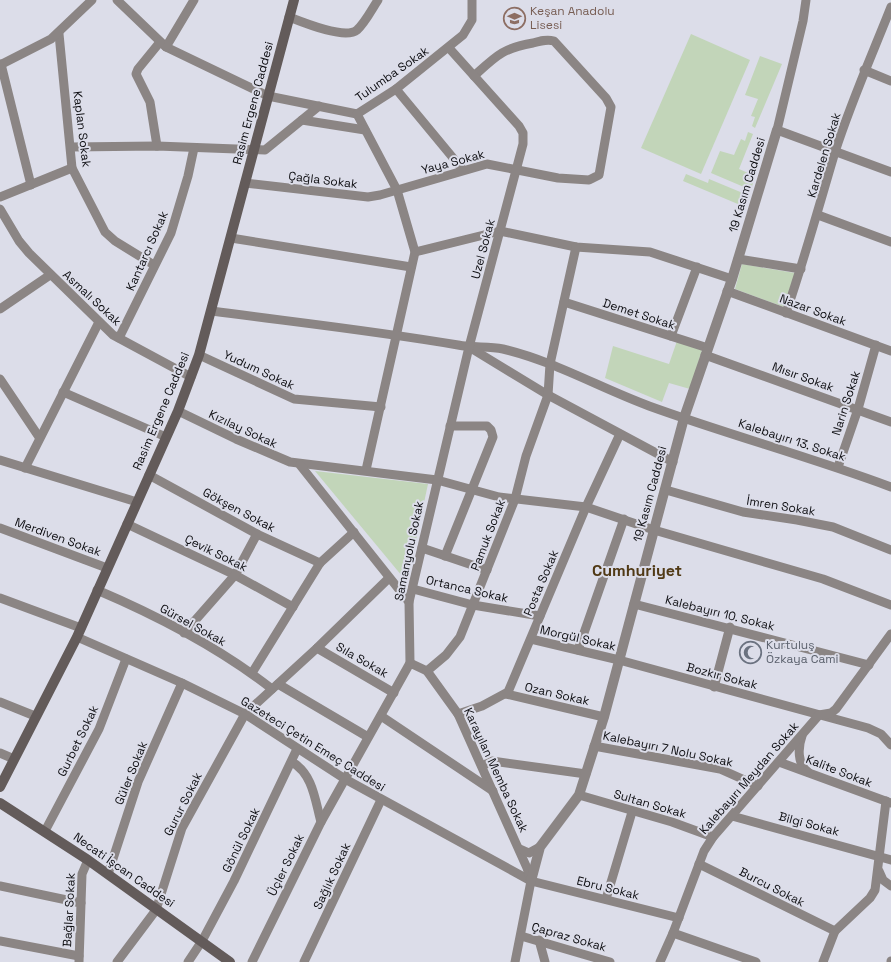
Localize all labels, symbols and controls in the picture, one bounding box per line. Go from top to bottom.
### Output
place label: Keşan Anadolu Lisesi [530,3,615,33]
school or university icon: Keşan Anadolu Lisesi [502,5,528,31]
street label: Rasim Ergene Caddesi [229,40,277,166]
street label: Tulumba Sokak [352,42,432,105]
street label: Kaplan Sokak [69,90,95,169]
street label: Kardelen Sokak [803,110,845,200]
street label: 19 Kasım Caddesi [725,135,769,234]
street label: Yaya Sokak [420,146,487,178]
street label: Çağla Sokak [288,168,359,192]
street label: Kantarcı Sokak [122,208,172,293]
street label: Uzel Sokak [467,217,499,281]
street label: Asmalı Sokak [59,267,125,330]
street label: Nazar Sokak [777,291,849,330]
street label: Demet Sokak [601,295,678,333]
street label: Yudum Sokak [221,347,298,394]
street label: Rasim Ergene Caddesi [129,349,193,472]
street label: Mısır Sokak [770,358,837,396]
street label: Narin Sokak [828,368,864,437]
street label: Kızılay Sokak [206,406,280,452]
street label: Kalebayırı 13. Sokak [736,415,848,465]
street label: 19 Kasım Caddesi [630,444,670,544]
street label: Gökşen Sokak [200,484,279,536]
street label: İmren Sokak [745,493,817,519]
street label: Pamuk Sokak [467,496,509,573]
street label: Samanyolu Sokak [391,499,427,602]
street label: Merdiven Sokak [13,514,104,560]
street label: Çevik Sokak [182,531,251,575]
street label: Posta Sokak [520,547,562,619]
district label: Cumhuriyet [592,560,682,581]
street label: Ortanca Sokak [424,572,510,606]
street label: Kalebayırı 10. Sokak [664,592,777,634]
street label: Gürsel Sokak [157,600,230,650]
street label: Morgül Sokak [538,621,618,655]
place label: Kurtuluş Özkaya Cami [766,637,839,667]
street label: Sıla Sokak [333,639,391,682]
mosque icon: Kurtuluş Özkaya Cami [737,639,763,665]
street label: Bozkır Sokak [685,659,760,693]
street label: Ozan Sokak [523,679,591,709]
street label: Gazeteci Çetin Emeç Caddesi [238,693,388,795]
street label: Gurbet Sokak [54,702,102,779]
street label: Karayılan Memba Sokak [460,705,532,835]
street label: Kalebayırı Meydan Sokak [696,718,803,838]
street label: Kalebayırı 7 Nolu Sokak [601,727,735,771]
street label: Güler Sokak [111,738,151,807]
street label: Kalite Sokak [803,751,875,791]
street label: Gurur Sokak [160,769,206,838]
street label: Sultan Sokak [612,786,689,822]
street label: Gönül Sokak [218,804,264,875]
street label: Bilgi Sokak [777,808,842,840]
street label: Necati İşcan Caddesi [70,829,178,911]
street label: Üçler Sokak [264,831,308,899]
street label: Sağlık Sokak [310,840,355,912]
street label: Burcu Sokak [736,864,808,911]
street label: Bağlar Sokak [59,872,79,948]
street label: Ebru Sokak [575,873,641,904]
street label: Çapraz Sokak [530,919,609,955]

